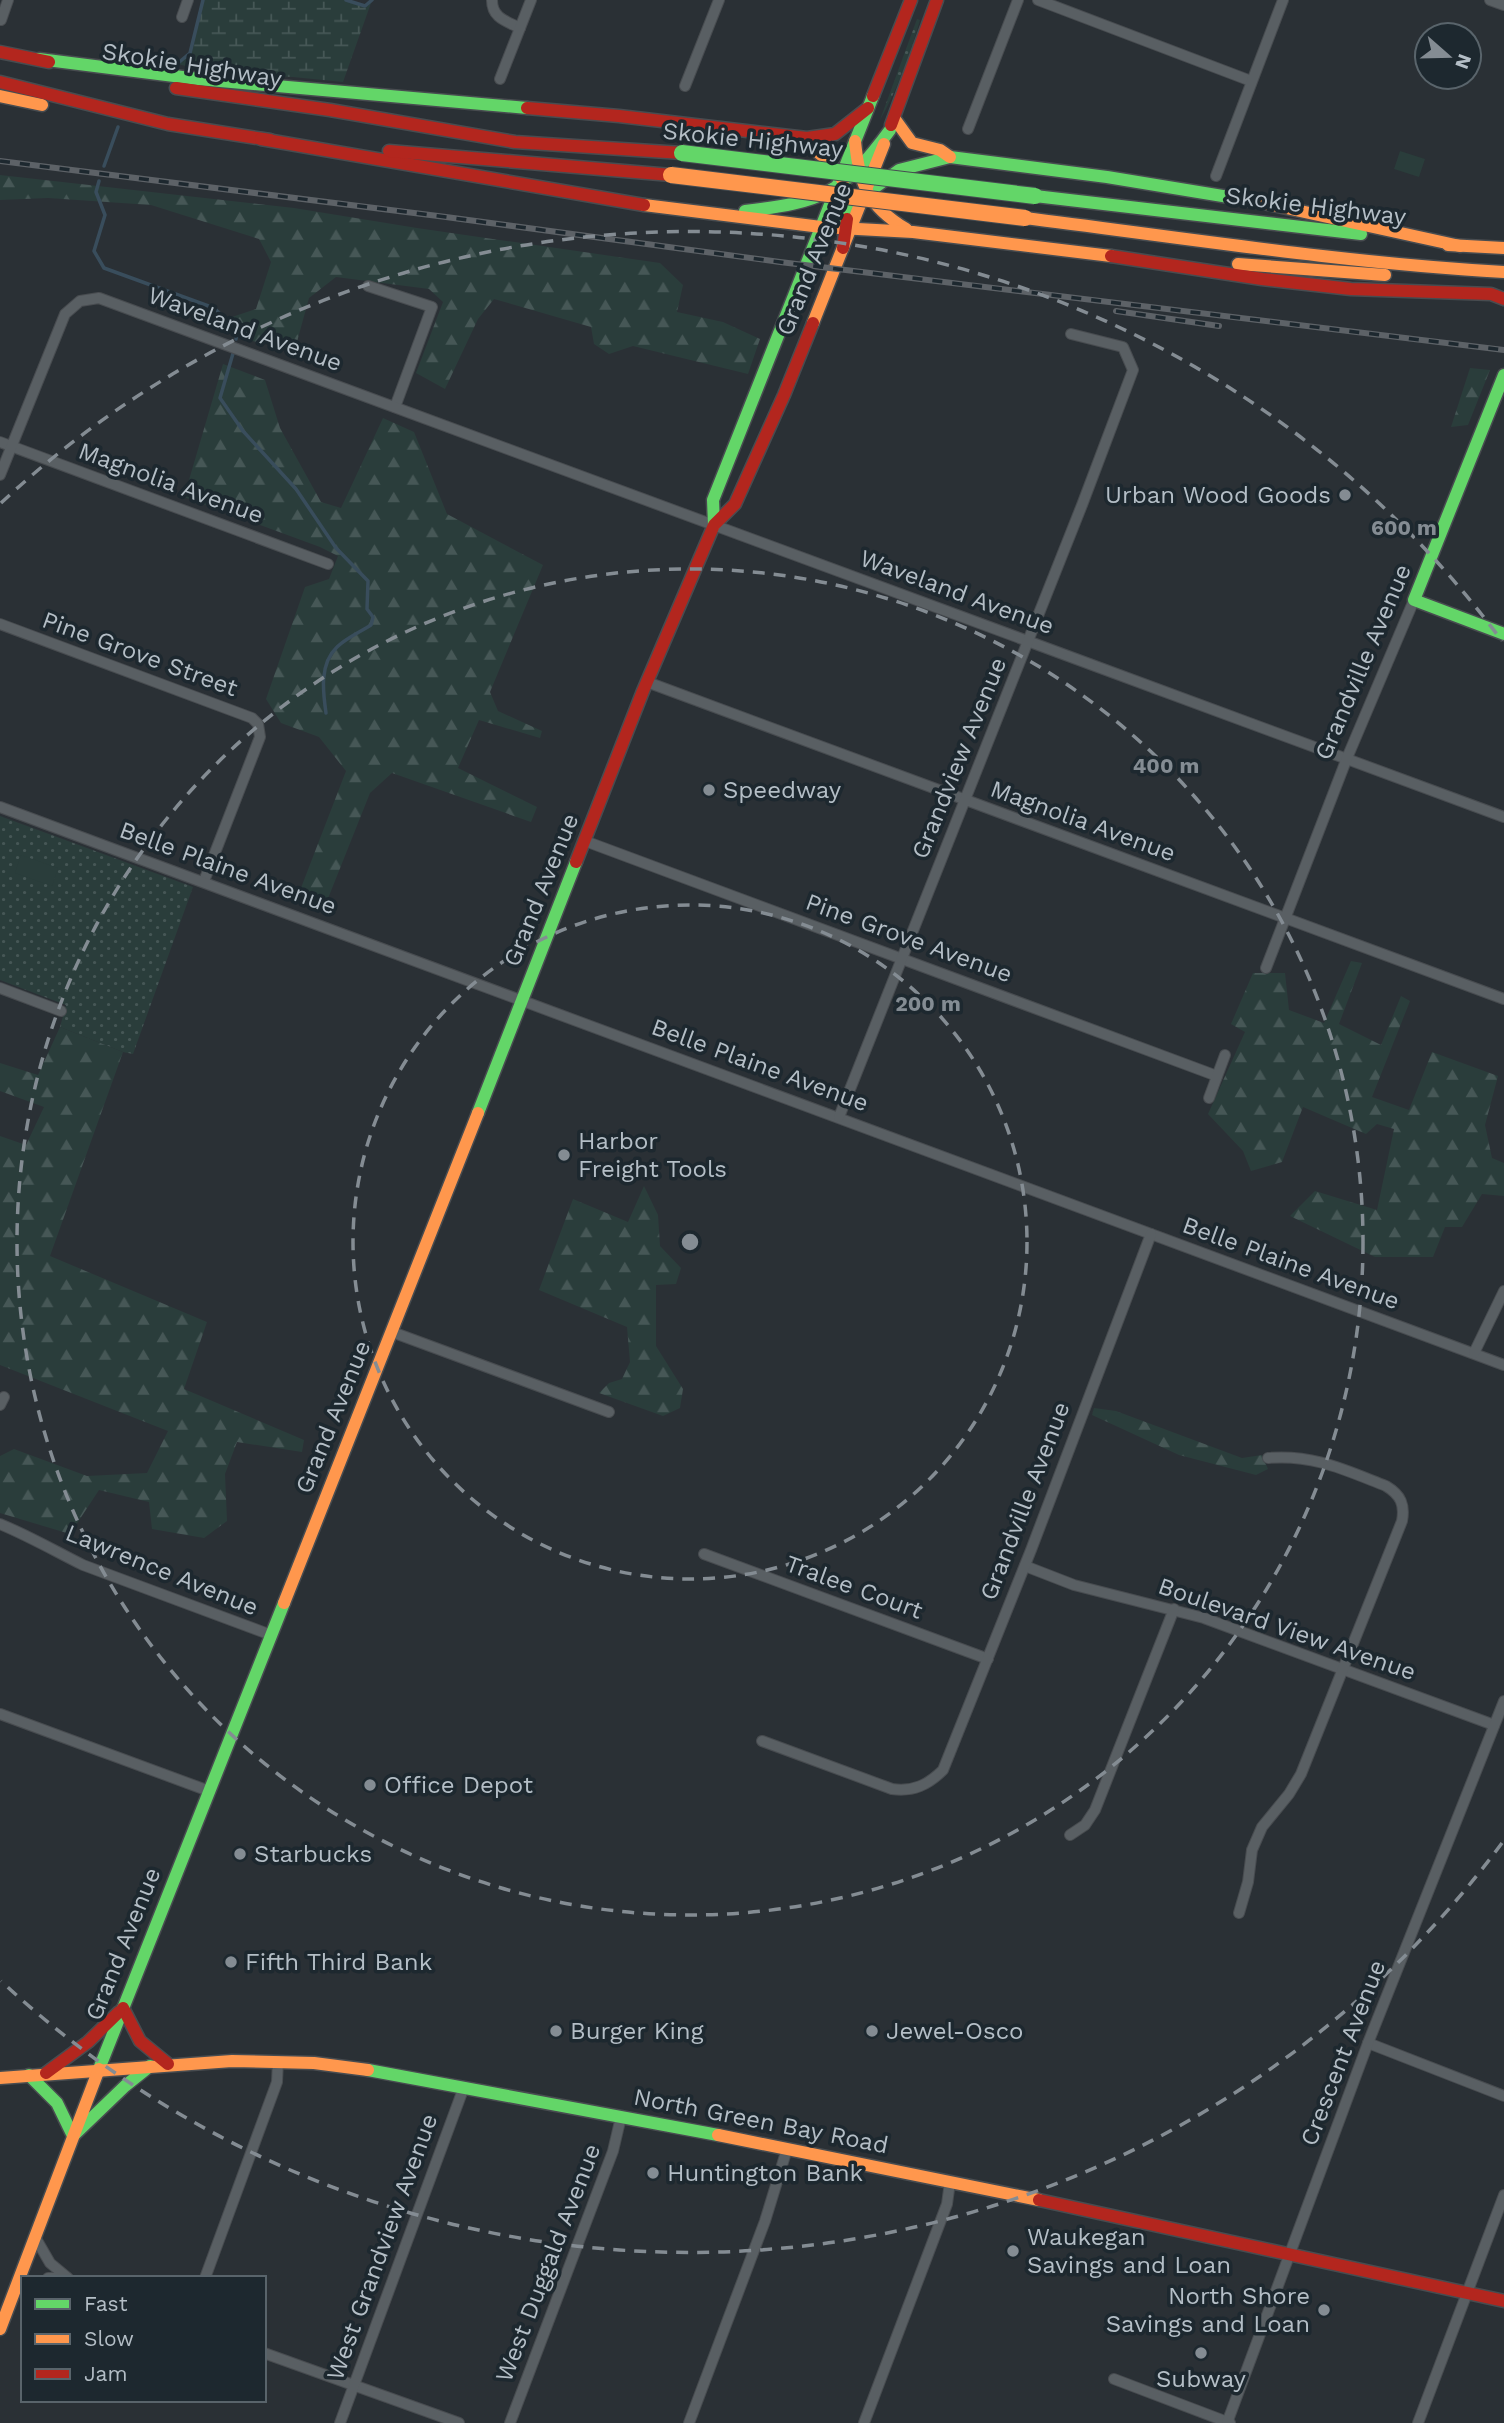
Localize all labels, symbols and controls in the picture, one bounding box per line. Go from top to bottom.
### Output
north arrow [1413,21,1483,91]
street label: Skokie Highway [100,37,284,93]
text: N [1450,51,1477,72]
street label: Skokie Highway [661,117,845,163]
street label: Grand Avenue [771,178,857,340]
street label: Skokie Highway [1224,181,1408,231]
street label: Waveland Avenue [144,281,346,377]
street label: Magnolia Avenue [75,437,267,529]
place label: Urban Wood Goods [1105,481,1331,509]
marker: Urban Wood Goods [1337,487,1353,503]
text: 600 m [1371,515,1437,540]
street label: Waveland Avenue [856,544,1058,640]
street label: Grandville Avenue [1309,560,1417,764]
street label: Pine Grove Street [38,606,242,702]
street label: Grandview Avenue [906,653,1012,863]
text: 400 m [1133,753,1199,778]
street label: Magnolia Avenue [987,775,1179,867]
place label: Speedway [723,776,842,804]
marker: Speedway [701,782,717,798]
street label: Grand Avenue [498,809,584,971]
street label: Belle Plaine Avenue [116,816,340,920]
street label: Pine Grove Avenue [802,888,1016,988]
text: 200 m [895,991,961,1016]
street label: Belle Plaine Avenue [648,1013,872,1117]
place label: Harbor Freight Tools [578,1127,727,1183]
marker: Harbor Freight Tools [556,1147,572,1163]
street label: Belle Plaine Avenue [1179,1211,1403,1315]
centre of rings [678,1230,702,1254]
street label: Grand Avenue [290,1336,376,1498]
street label: Grandville Avenue [974,1398,1076,1604]
street label: Lawrence Avenue [62,1519,262,1621]
street label: Tralee Court [782,1549,926,1625]
street label: Boulevard View Avenue [1155,1572,1419,1686]
place label: Office Depot [384,1771,533,1799]
marker: Office Depot [362,1777,378,1793]
place label: Starbucks [254,1840,372,1868]
marker: Starbucks [232,1846,248,1862]
street label: Grand Avenue [80,1863,166,2025]
place label: Fifth Third Bank [245,1948,433,1976]
marker: Fifth Third Bank [223,1954,239,1970]
street label: Crescent Avenue [1295,1956,1391,2150]
place label: Burger King [570,2017,704,2045]
place label: Jewel-Osco [886,2017,1024,2045]
marker: Burger King [548,2023,564,2039]
marker: Jewel-Osco [864,2023,880,2039]
street label: North Green Bay Road [631,2083,891,2159]
street label: West Grandview Avenue [321,2110,443,2384]
street label: West Duggald Avenue [490,2140,606,2386]
place label: Huntington Bank [667,2159,864,2187]
marker: Huntington Bank [645,2165,661,2181]
place label: Waukegan Savings and Loan [1027,2223,1231,2279]
marker: Waukegan Savings and Loan [1005,2243,1021,2259]
legend [21,2276,266,2402]
place label: North Shore Savings and Loan [1106,2282,1310,2338]
text: Fast [84,2291,128,2316]
marker: North Shore Savings and Loan [1316,2302,1332,2318]
text: Slow [84,2326,134,2351]
marker: Subway [1193,2345,1209,2361]
text: Jam [84,2361,127,2386]
place label: Subway [1156,2365,1247,2393]

